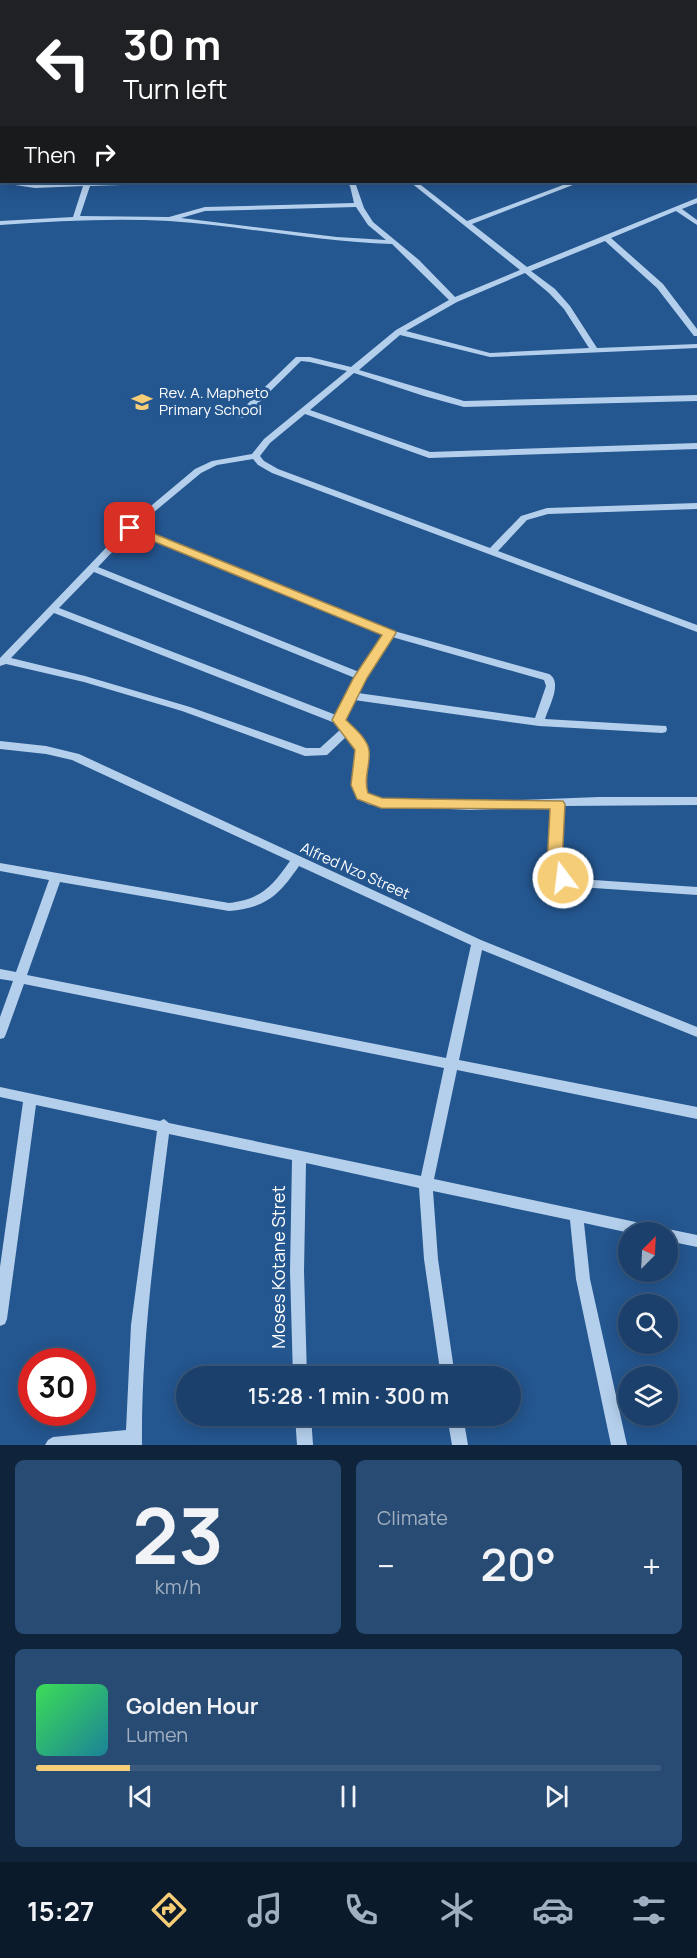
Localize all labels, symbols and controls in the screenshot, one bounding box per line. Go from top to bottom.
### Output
text: 30 m [123,15,221,73]
icon: left [24,24,102,102]
text: Turn left [123,70,227,107]
icon: right [88,138,121,171]
text: Then [24,140,76,170]
place label: Rev. A. Mapheto Primary School [159,382,269,420]
school or university icon: Rev. A. Mapheto Primary School [130,390,154,414]
pin [104,502,155,553]
icon: arrive [113,511,146,544]
street label: Alfred Nzo Street [297,837,413,904]
position arrow [531,846,595,910]
street label: Moses Kotane Stret [266,1185,290,1349]
north arrow [618,1222,678,1282]
map controls [618,1222,678,1426]
button: search [618,1294,678,1354]
speed limit sign: 30 [18,1348,96,1426]
button: layers [618,1366,678,1426]
text: 15:28 · 1 min · 300 m [248,1381,449,1411]
text: 23 [132,1481,224,1587]
text: Climate [377,1504,448,1531]
text: 20° [481,1533,556,1595]
text: − [377,1543,395,1588]
text: + [642,1543,661,1588]
text: km/h [155,1573,201,1600]
text: Golden Hour [126,1691,259,1721]
text: Lumen [126,1721,188,1748]
icon: previous [124,1780,157,1813]
icon: pause [332,1780,365,1813]
icon: next [540,1780,573,1813]
icon: directions [148,1889,190,1931]
icon: music [244,1889,286,1931]
icon: phone [340,1889,382,1931]
icon: climate [436,1889,478,1931]
icon: car [532,1889,574,1931]
icon: filters [628,1889,670,1931]
text: 15:27 [27,1892,94,1929]

